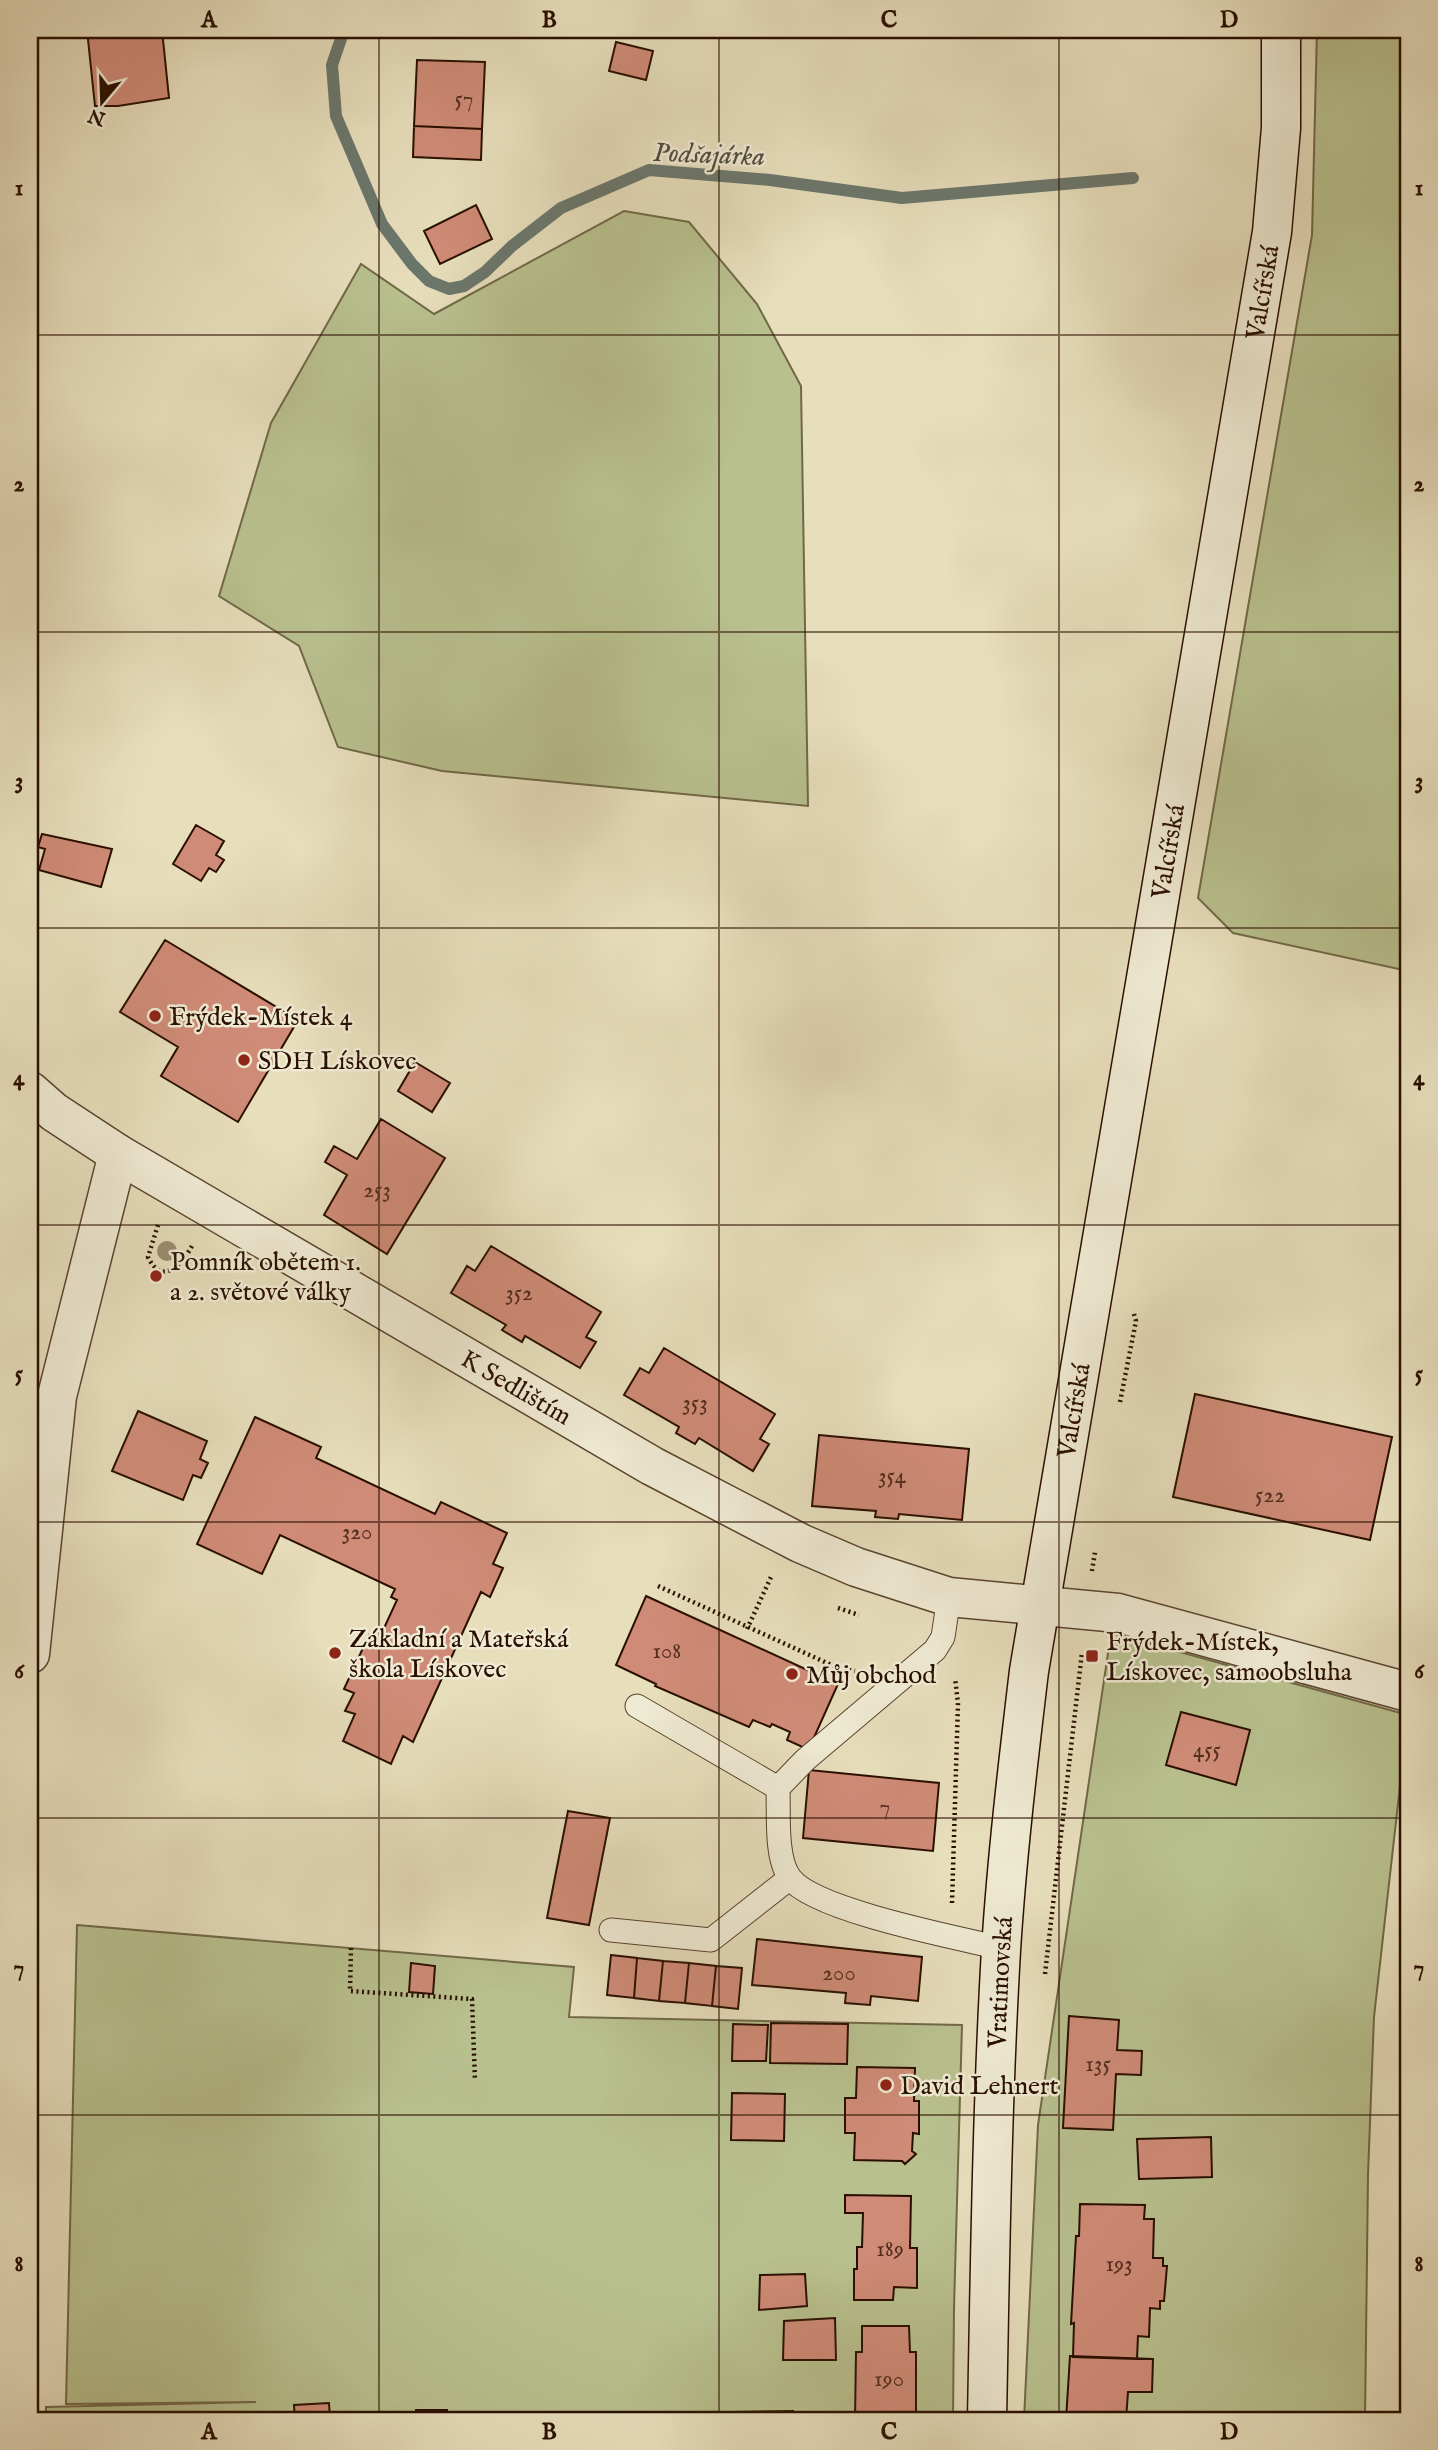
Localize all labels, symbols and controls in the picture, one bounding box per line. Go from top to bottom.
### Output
text: A [200,6,218,35]
text: B [541,6,557,35]
text: C [881,6,898,35]
text: D [1220,6,1238,35]
north arrow [66,66,136,136]
house number: 57 [454,85,474,114]
text: N [85,102,110,131]
water label: Podšajárka [652,136,766,175]
text: 1 [15,174,23,203]
text: 1 [1415,174,1423,203]
street label: Valcířská [1239,242,1288,343]
text: 2 [14,470,25,499]
text: 2 [1414,470,1425,499]
text: 3 [15,767,23,796]
text: 3 [1415,767,1423,796]
street label: Valcířská [1145,801,1193,902]
place label: Frýdek-Místek 4 [169,1001,353,1034]
marker: Frýdek-Místek 4 [147,1008,163,1024]
place label: SDH Lískovec [258,1045,416,1078]
marker: SDH Lískovec [236,1052,252,1068]
text: 4 [13,1064,25,1093]
text: 4 [1413,1064,1425,1093]
house number: 253 [363,1176,391,1205]
place label: Pomník obětem 1. a 2. světové války [170,1246,361,1309]
marker: Pomník obětem 1. a 2. světové války [148,1268,164,1284]
house number: 352 [505,1279,533,1308]
street label: K Sedlištím [454,1343,577,1433]
text: 5 [15,1360,24,1389]
street label: Valcířská [1050,1360,1099,1461]
text: 5 [1415,1360,1424,1389]
house number: 353 [682,1389,708,1418]
house number: 354 [878,1462,907,1491]
house number: 522 [1255,1481,1285,1510]
house number: 320 [342,1518,372,1547]
place label: Základní a Mateřská škola Lískovec [349,1623,569,1686]
place label: Frýdek-Místek, Lískovec, samoobsluha [1106,1626,1353,1689]
house number: 108 [653,1637,681,1666]
marker: Základní a Mateřská škola Lískovec [327,1645,343,1661]
marker: Frýdek-Místek, Lískovec, samoobsluha [1084,1648,1100,1664]
text: 6 [14,1657,25,1686]
text: 6 [1414,1657,1425,1686]
place label: Můj obchod [806,1659,936,1692]
marker: Můj obchod [784,1666,800,1682]
house number: 455 [1193,1736,1221,1765]
house number: 7 [880,1793,890,1822]
street label: Vratimovská [981,1914,1021,2050]
text: 7 [14,1954,24,1983]
text: 7 [1414,1954,1424,1983]
house number: 200 [822,1959,856,1988]
house number: 135 [1085,2050,1111,2079]
place label: David Lehnert [900,2070,1059,2103]
marker: David Lehnert [878,2077,894,2093]
house number: 189 [876,2235,904,2264]
text: 8 [14,2250,24,2279]
house number: 193 [1105,2250,1133,2279]
text: 8 [1414,2250,1424,2279]
house number: 190 [874,2365,904,2394]
text: A [200,2418,218,2447]
text: B [541,2418,557,2447]
text: C [881,2418,898,2447]
text: D [1220,2418,1238,2447]

